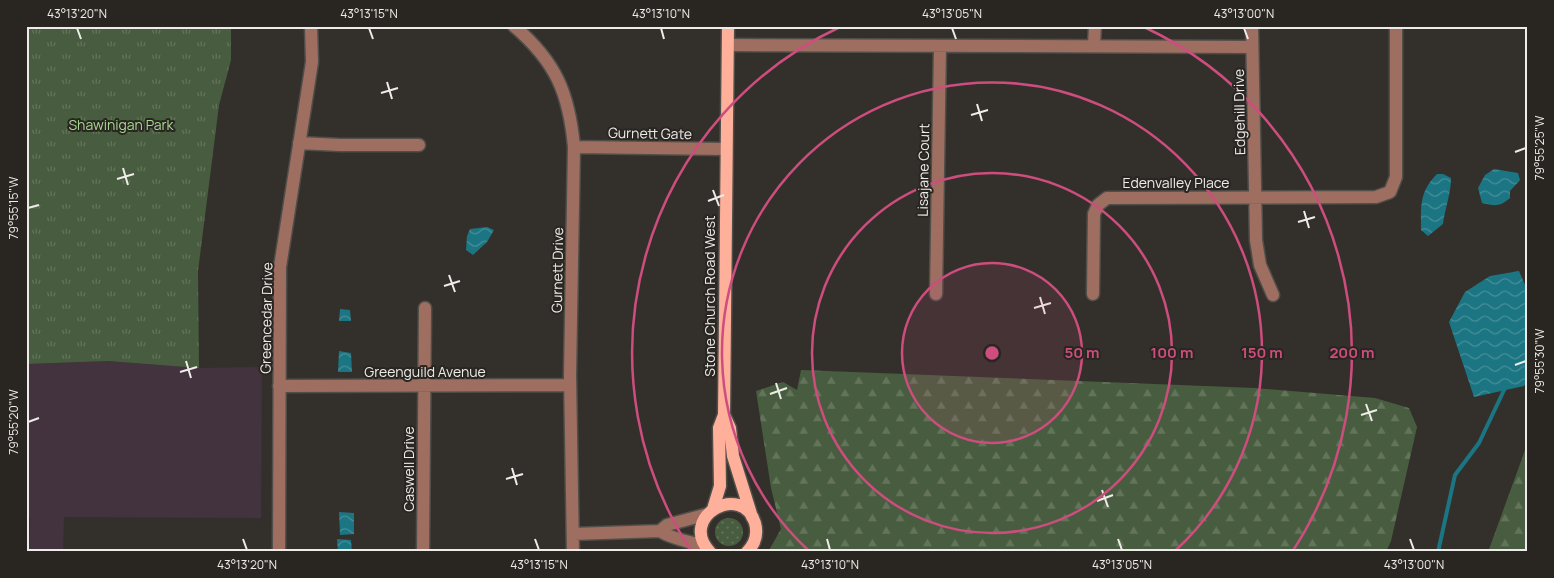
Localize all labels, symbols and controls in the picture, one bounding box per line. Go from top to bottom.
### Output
text: 43°13'20"N [47,5,107,22]
text: 43°13'15"N [340,5,398,22]
text: 43°13'10"N [632,5,690,22]
text: 43°13'05"N [922,5,982,22]
text: 43°13'00"N [1214,5,1274,22]
street label: Edgehill Drive [1229,69,1249,155]
park label: Shawinigan Park [68,115,175,134]
text: 79°55'25"W [1531,115,1548,181]
street label: Gurnett Gate [608,123,692,143]
street label: Lisajane Court [913,123,933,217]
street label: Edenvalley Place [1122,173,1230,192]
text: 79°55'15"W [5,176,22,239]
street label: Stone Church Road West [700,215,719,377]
street label: Gurnett Drive [547,227,567,313]
street label: Greencedar Drive [256,262,276,374]
text: 79°55'30"W [1531,328,1548,394]
text: 50 m [1064,342,1100,363]
text: 100 m [1151,342,1193,363]
text: 150 m [1241,342,1283,363]
text: 200 m [1329,342,1375,363]
centre of rings [983,344,1001,362]
street label: Greenguild Avenue [364,362,486,381]
text: 79°55'20"W [5,389,22,455]
street label: Caswell Drive [399,426,418,512]
text: 43°13'20"N [217,556,277,573]
text: 43°13'15"N [510,556,568,573]
text: 43°13'10"N [801,556,859,573]
text: 43°13'05"N [1092,556,1152,573]
text: 43°13'00"N [1384,556,1444,573]

